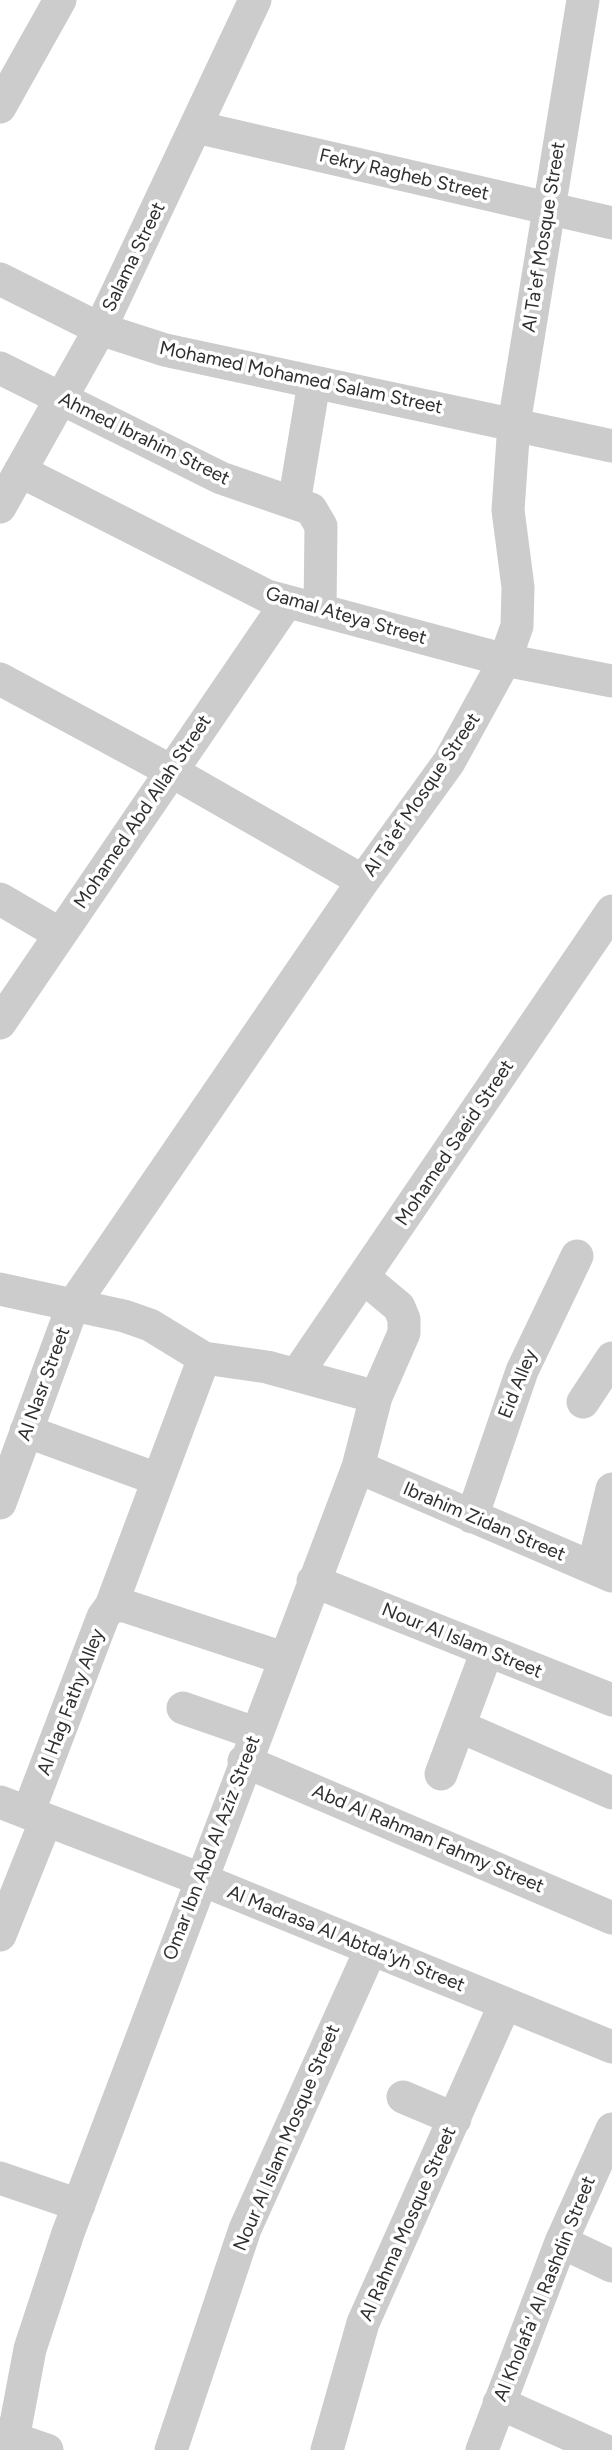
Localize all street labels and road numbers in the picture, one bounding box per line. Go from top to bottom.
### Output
street label: Al Ta'ef Mosque Street [518,140,570,334]
street label: Fekry Ragheb Street [317,144,491,206]
street label: Salama Street [98,199,170,315]
street label: Mohamed Mohamed Salam Street [157,337,445,419]
street label: Ahmed Ibrahim Street [55,388,233,490]
street label: Gamal Ateya Street [263,582,429,650]
street label: Al Ta'ef Mosque Street [359,709,485,881]
street label: Mohamed Abd Allah Street [70,711,216,913]
street label: Mohamed Saeid Street [391,1056,519,1230]
street label: Al Nasr Street [13,1324,75,1444]
street label: Eid Alley [494,1346,542,1422]
street label: Ibrahim Zidan Street [399,1477,569,1567]
street label: Nour Al Islam Street [378,1598,546,1684]
street label: Al Hag Fathy Alley [33,1626,109,1778]
street label: Omar Ibn Abd Al Aziz Street [159,1733,265,1963]
street label: Abd Al Rahman Fahmy Street [309,1780,547,1898]
street label: Al Madrasa Al Abtda'yh Street [224,1881,468,1997]
street label: Nour Al Islam Mosque Street [229,2021,345,2255]
street label: Al Rahma Mosque Street [355,2123,461,2325]
street label: Al Kholafa' Al Rashdin Street [489,2173,601,2405]

